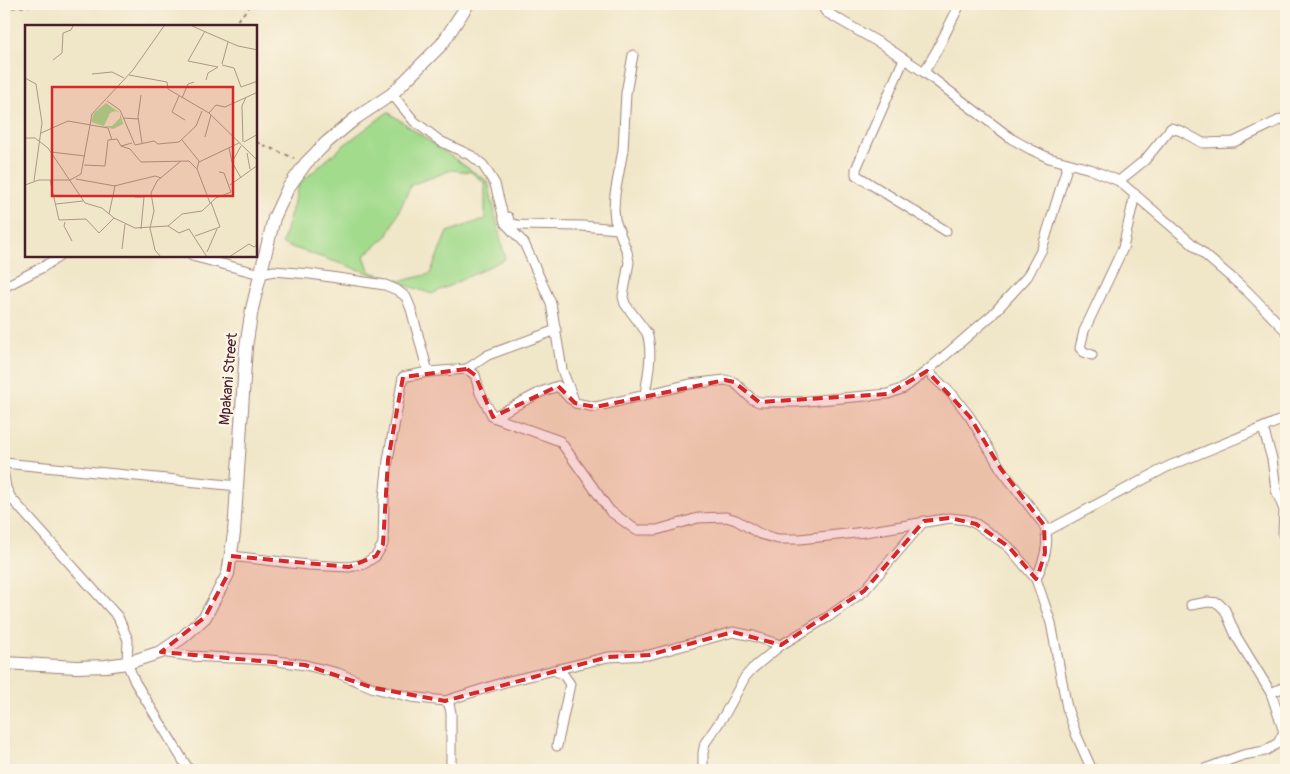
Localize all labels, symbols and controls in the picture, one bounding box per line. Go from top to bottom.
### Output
inset map [25,25,258,258]
street label: Mpakani Street [215,331,242,426]

